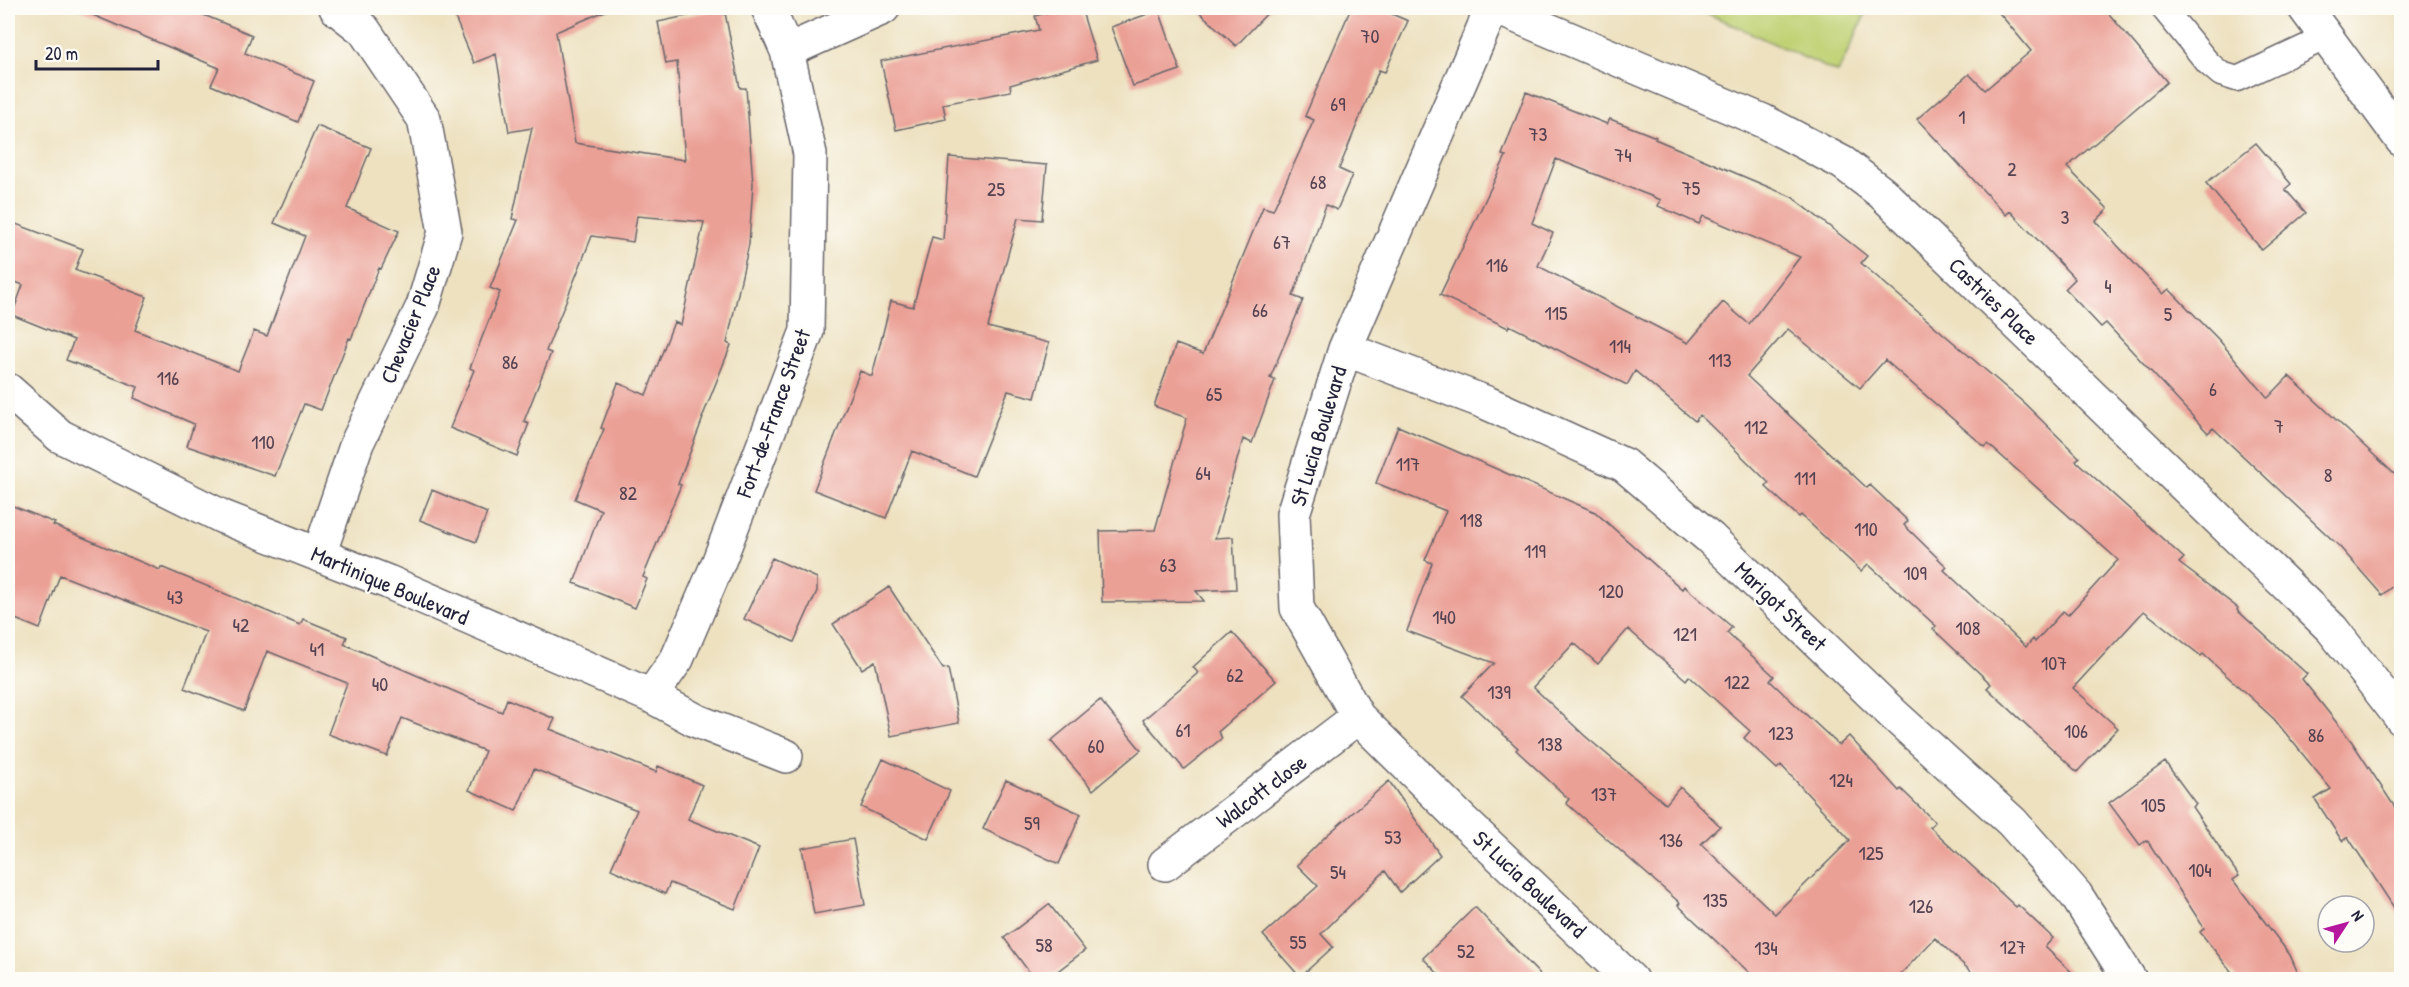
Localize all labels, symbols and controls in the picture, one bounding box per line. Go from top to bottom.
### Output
house number: 70 [1361,22,1379,49]
scale bar [36,33,158,71]
text: 20 m [45,41,78,66]
house number: 69 [1330,90,1346,117]
house number: 1 [1958,103,1966,130]
house number: 73 [1529,120,1547,147]
house number: 74 [1614,141,1632,168]
house number: 2 [2007,155,2017,182]
house number: 68 [1310,168,1326,195]
house number: 75 [1682,174,1701,201]
house number: 25 [987,175,1005,202]
house number: 3 [2061,203,2070,230]
house number: 67 [1273,228,1291,255]
street label: Castries Place [1942,250,2046,352]
house number: 116 [1486,251,1508,278]
street label: Chevacier Place [373,260,448,388]
house number: 4 [2104,272,2112,299]
house number: 66 [1252,296,1268,323]
house number: 115 [1545,299,1568,326]
house number: 5 [2164,300,2173,327]
street label: Fort-de-France Street [728,324,818,502]
house number: 114 [1609,332,1631,359]
house number: 113 [1708,346,1732,373]
house number: 86 [502,348,518,375]
street label: St Lucia Boulevard [1282,362,1354,510]
house number: 116 [157,364,179,391]
house number: 6 [2209,375,2217,402]
house number: 65 [1206,380,1223,407]
house number: 7 [2274,412,2284,439]
house number: 112 [1744,413,1769,440]
house number: 110 [251,428,275,455]
house number: 117 [1396,450,1420,477]
house number: 64 [1195,459,1211,486]
house number: 8 [2324,461,2332,488]
house number: 111 [1794,464,1816,491]
house number: 82 [619,479,638,506]
house number: 118 [1459,506,1483,533]
house number: 110 [1854,515,1878,542]
house number: 119 [1524,537,1546,564]
street label: Martinique Boulevard [307,538,474,632]
house number: 63 [1160,551,1177,578]
street label: Marigot Street [1728,554,1834,658]
house number: 109 [1903,559,1927,586]
house number: 120 [1598,577,1624,604]
house number: 43 [167,583,183,610]
house number: 140 [1432,603,1456,630]
house number: 42 [233,611,250,638]
house number: 108 [1956,614,1980,641]
house number: 121 [1673,620,1697,647]
house number: 41 [310,635,324,662]
house number: 107 [2041,649,2067,676]
house number: 62 [1226,661,1244,688]
house number: 122 [1724,668,1751,695]
house number: 40 [372,670,388,697]
house number: 139 [1487,678,1511,705]
house number: 61 [1175,716,1191,743]
house number: 106 [2064,717,2088,744]
house number: 123 [1768,719,1794,746]
house number: 86 [2308,721,2324,748]
house number: 138 [1538,730,1562,757]
house number: 60 [1088,732,1105,759]
street label: Walcott close [1210,747,1313,835]
house number: 124 [1829,766,1853,793]
house number: 137 [1591,780,1617,807]
house number: 105 [2141,791,2166,818]
house number: 59 [1024,809,1040,836]
house number: 53 [1384,823,1402,850]
street label: St Lucia Boulevard [1467,824,1593,945]
house number: 136 [1659,826,1683,853]
house number: 125 [1858,839,1884,866]
house number: 104 [2188,856,2212,883]
house number: 54 [1330,858,1346,885]
house number: 135 [1703,886,1728,913]
house number: 126 [1909,892,1933,919]
north arrow [2316,894,2376,954]
text: N [2347,905,2370,925]
house number: 55 [1290,928,1307,955]
house number: 58 [1035,931,1053,958]
house number: 127 [2000,933,2026,960]
house number: 134 [1754,934,1778,961]
house number: 52 [1457,937,1476,964]

